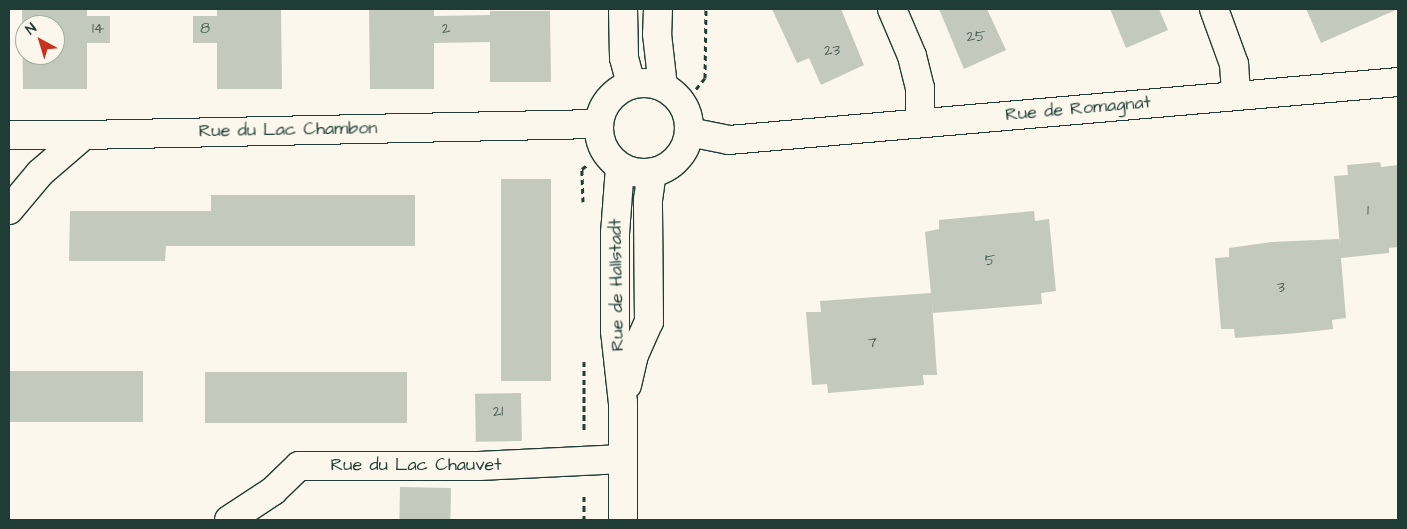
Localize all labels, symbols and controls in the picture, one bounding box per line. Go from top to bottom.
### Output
north arrow [15,15,65,65]
text: N [21,19,41,40]
house number: 14 [92,20,104,38]
house number: 8 [200,20,210,38]
house number: 2 [442,20,450,38]
house number: 25 [966,28,986,46]
house number: 23 [824,42,840,60]
street label: Rue de Romagnat [1004,92,1152,126]
street label: Rue du Lac Chambon [198,118,378,142]
house number: 1 [1367,202,1369,220]
street label: Rue de Hallstadt [605,218,629,352]
house number: 5 [985,252,995,270]
house number: 3 [1277,279,1285,297]
house number: 7 [867,334,877,352]
house number: 21 [493,403,503,421]
street label: Rue du Lac Chauvet [330,454,502,476]

